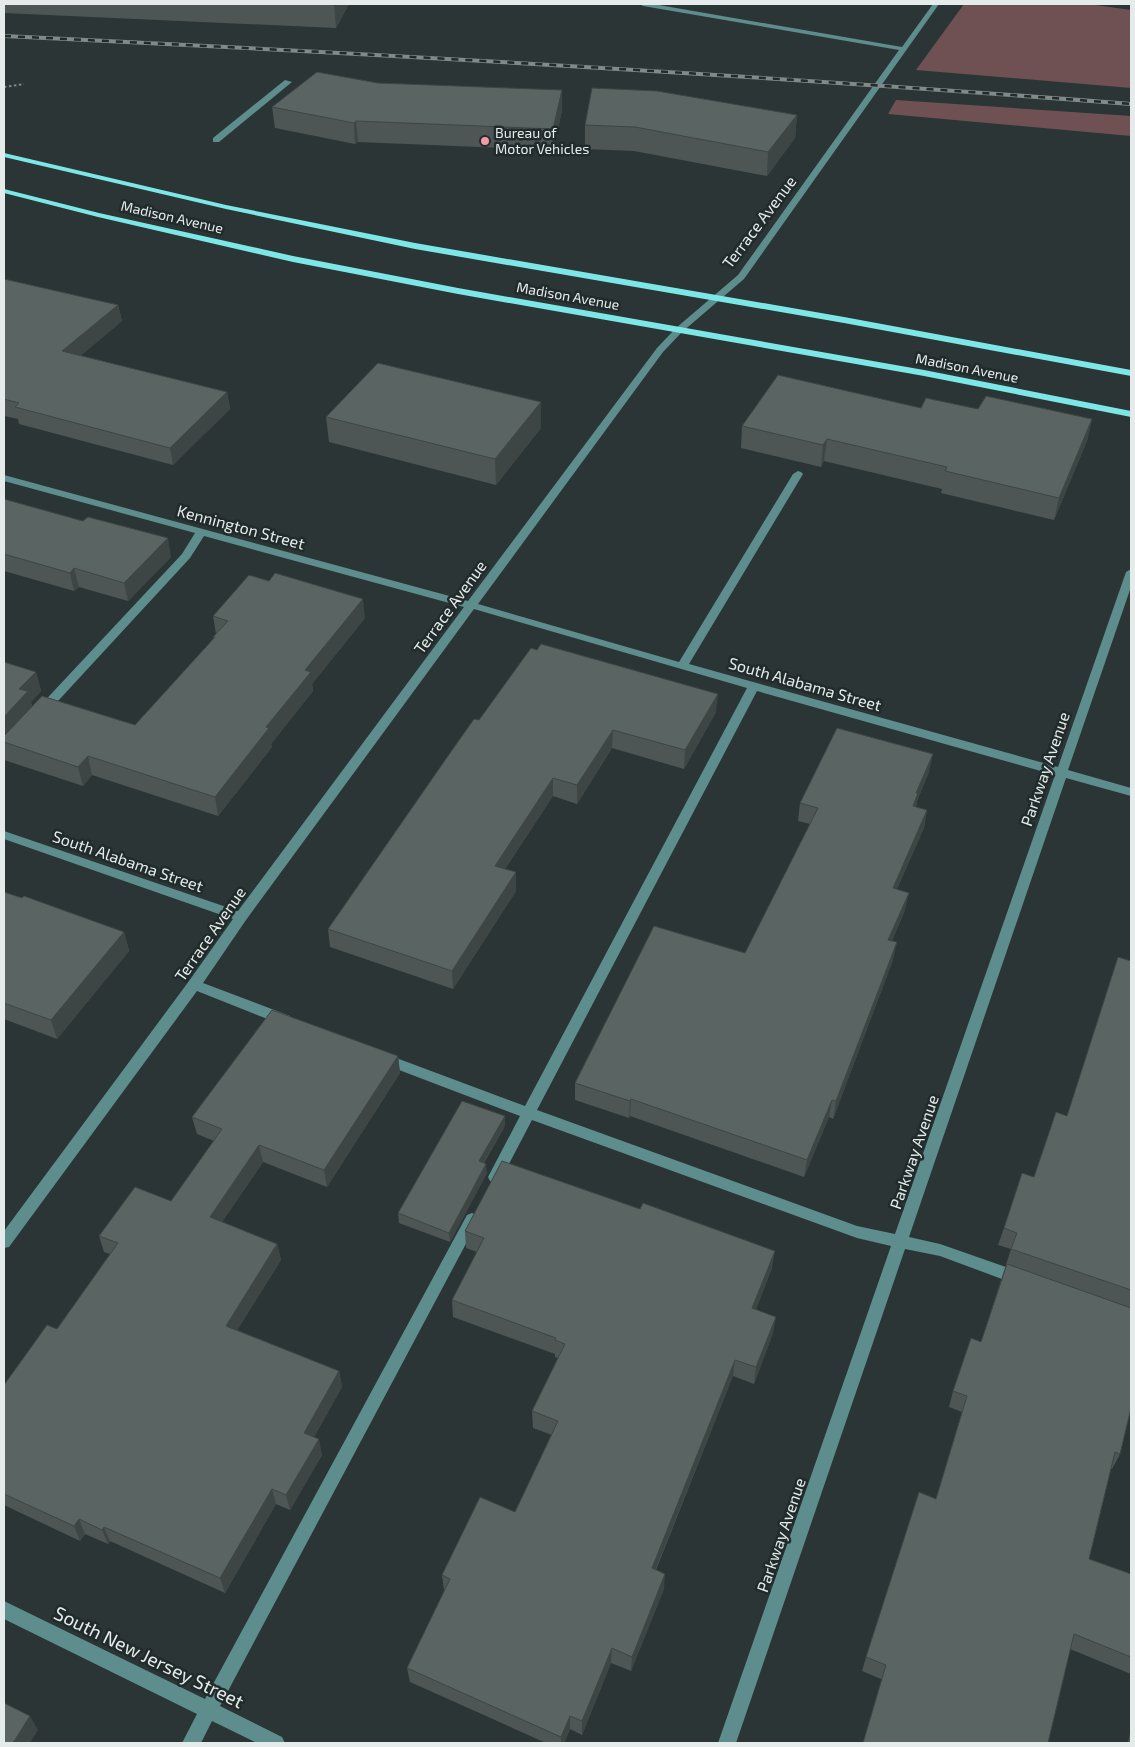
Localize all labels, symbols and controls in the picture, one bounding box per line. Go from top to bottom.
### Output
place label: Bureau of Motor Vehicles [495,124,589,157]
marker: Bureau of Motor Vehicles [479,135,491,147]
street label: Terrace Avenue [718,172,800,272]
street label: Madison Avenue [119,196,225,237]
street label: Madison Avenue [515,278,621,313]
street label: Madison Avenue [914,349,1020,386]
street label: Kennington Street [175,500,307,553]
street label: Terrace Avenue [409,556,490,657]
street label: South Alabama Street [727,653,884,714]
street label: Parkway Avenue [1016,709,1073,828]
street label: South Alabama Street [50,826,206,895]
street label: Terrace Avenue [170,883,249,985]
street label: Parkway Avenue [885,1092,942,1211]
street label: Parkway Avenue [752,1475,809,1594]
street label: South New Jersey Street [51,1601,248,1713]

